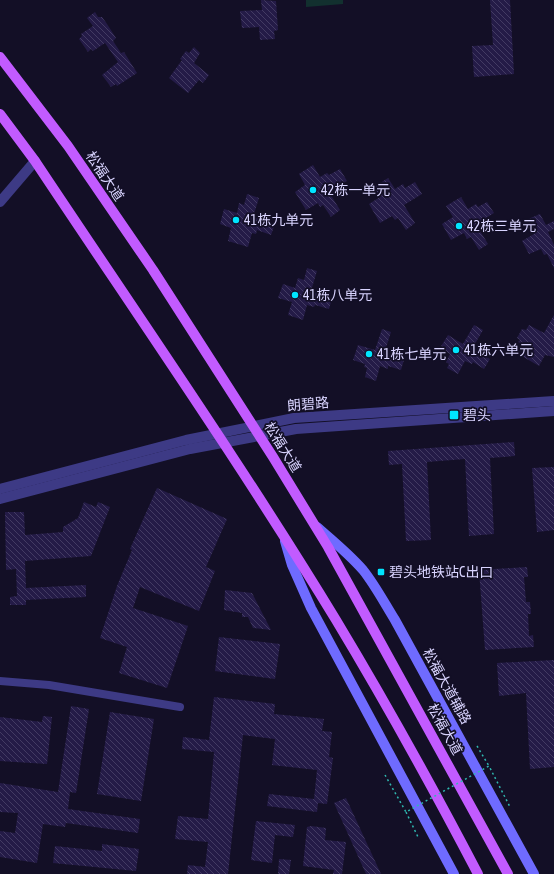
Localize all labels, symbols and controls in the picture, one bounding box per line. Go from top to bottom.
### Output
street label: 松福大道 [83,148,127,204]
place label: 42栋一单元 [321,182,390,198]
marker: 42栋一单元 [308,185,318,195]
place label: 41栋九单元 [244,212,313,228]
marker: 41栋九单元 [231,215,241,225]
place label: 42栋三单元 [467,218,536,234]
marker: 42栋三单元 [454,221,464,231]
place label: 41栋八单元 [303,287,372,303]
marker: 41栋八单元 [290,290,300,300]
place label: 41栋六单元 [464,342,533,358]
marker: 41栋六单元 [451,345,461,355]
place label: 41栋七单元 [377,346,446,362]
marker: 41栋七单元 [364,349,374,359]
street label: 朗碧路 [286,394,330,414]
place label: 碧头 [463,407,491,423]
marker: 碧头 [448,409,460,421]
street label: 松福大道 [261,419,305,475]
place label: 碧头地铁站C出口 [389,564,493,580]
marker: 碧头地铁站C出口 [376,567,386,577]
street label: 松福大道辅路 [420,645,474,727]
street label: 松福大道 [424,701,466,757]

